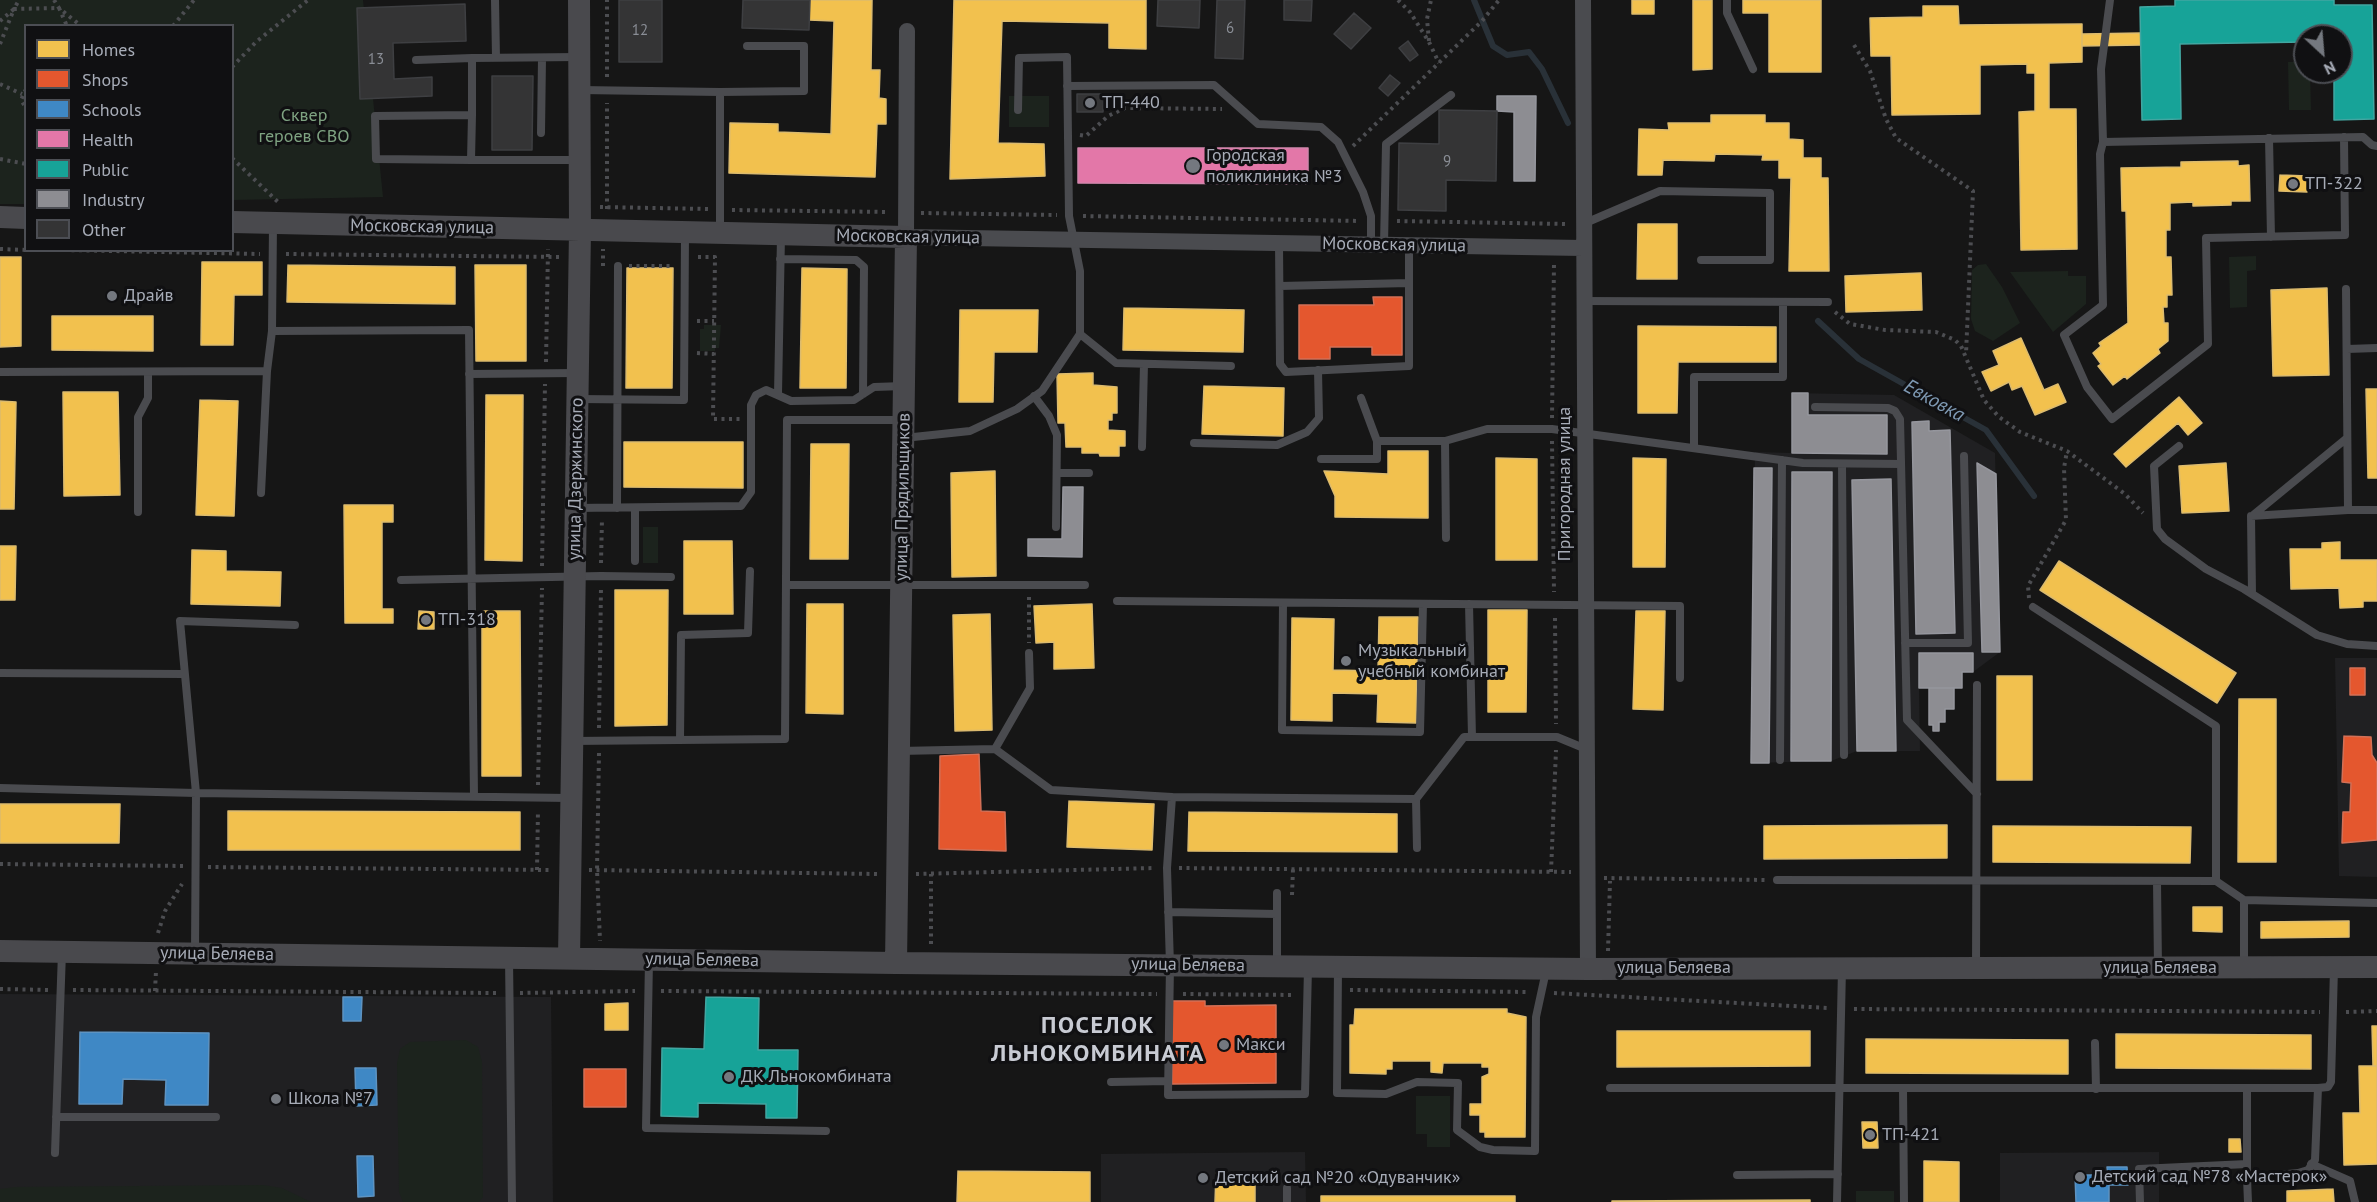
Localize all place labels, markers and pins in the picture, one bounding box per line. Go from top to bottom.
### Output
place label: ТП-440 [1102,92,1160,114]
marker: ТП-440 [1083,96,1097,110]
place label: Городская поликлиника №3 [1206,145,1342,188]
marker: Городская поликлиника №3 [1184,157,1202,175]
place label: ТП-322 [2305,173,2363,195]
marker: ТП-322 [2286,177,2300,191]
place label: Драйв [124,285,174,307]
marker: Драйв [105,289,119,303]
place label: ТП-318 [438,609,496,631]
marker: ТП-318 [419,613,433,627]
place label: Музыкальный учебный комбинат [1358,640,1505,682]
marker: Музыкальный учебный комбинат [1339,654,1353,668]
place label: Макси [1236,1034,1286,1056]
marker: Макси [1217,1038,1231,1052]
place label: ДК Льнокомбината [741,1066,892,1088]
marker: ДК Льнокомбината [722,1070,736,1084]
place label: Школа №7 [288,1088,373,1110]
marker: Школа №7 [269,1092,283,1106]
place label: ТП-421 [1882,1124,1940,1146]
marker: ТП-421 [1863,1128,1877,1142]
place label: Детский сад №78 «Мастерок» [2092,1166,2327,1188]
place label: Детский сад №20 «Одуванчик» [1215,1167,1460,1189]
marker: Детский сад №78 «Мастерок» [2073,1170,2087,1184]
marker: Детский сад №20 «Одуванчик» [1196,1171,1210,1185]

